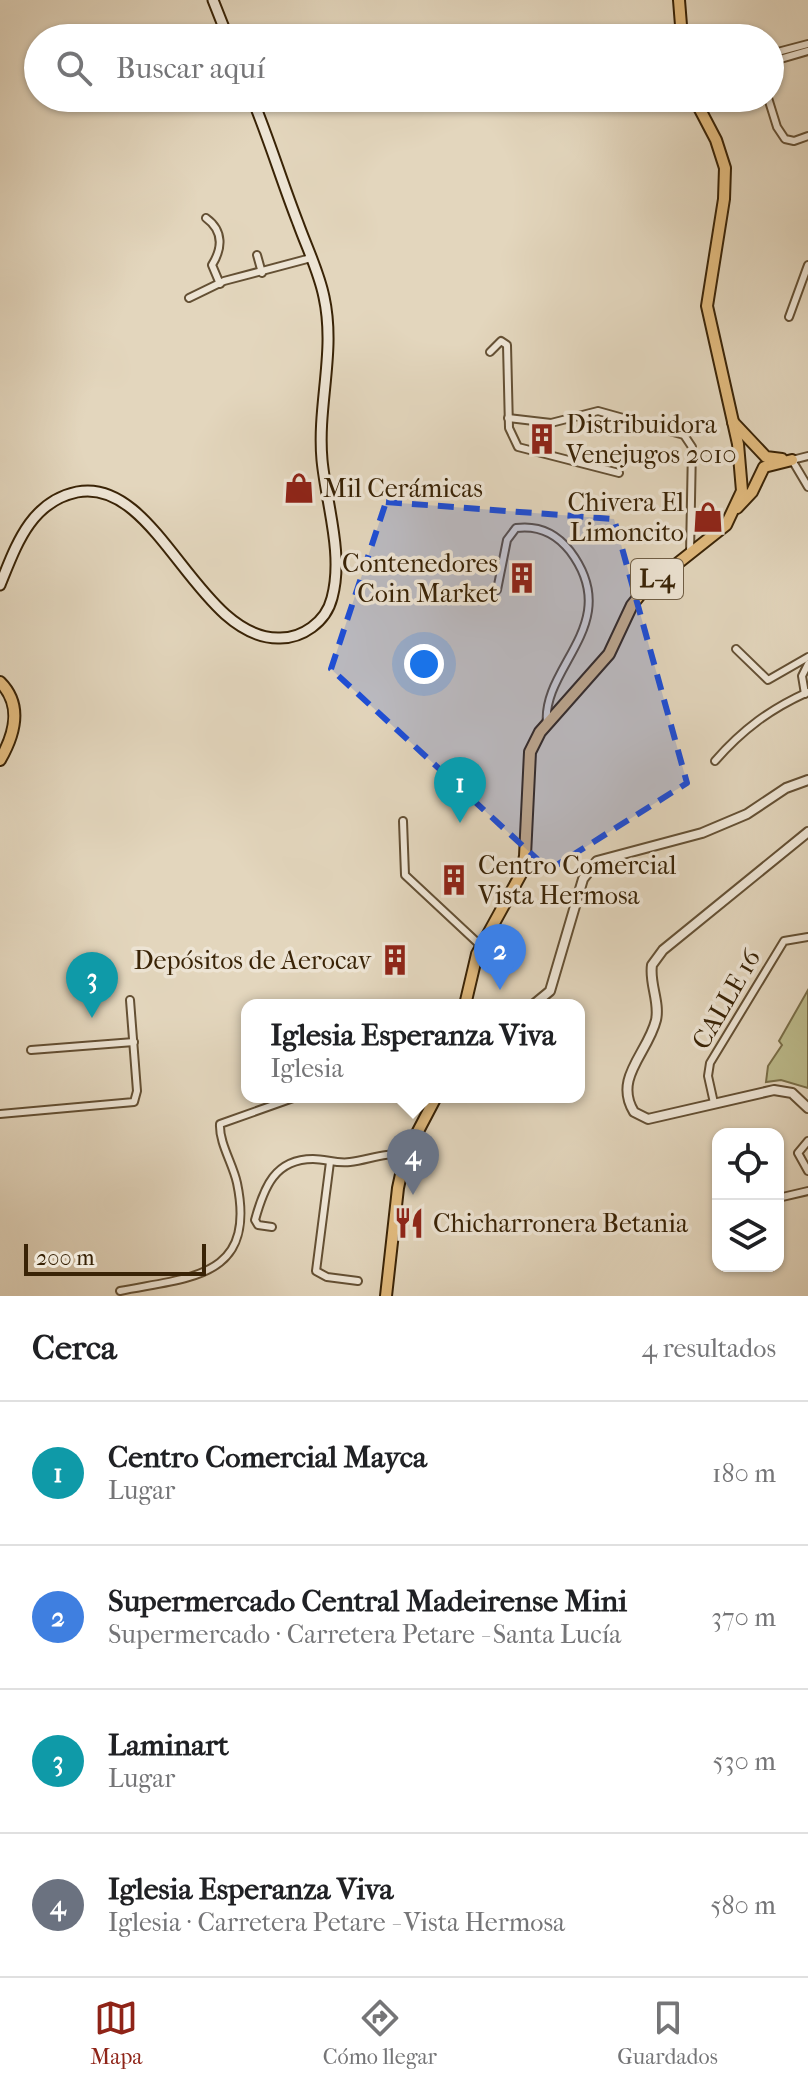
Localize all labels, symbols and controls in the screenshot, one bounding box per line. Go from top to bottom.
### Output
search box [24,24,784,112]
icon: search [52,46,96,90]
text: Buscar aquí [116,51,265,86]
place label: Distribuidora Venejugos 2010 [565,409,737,470]
building icon: Distribuidora Venejugos 2010 [525,422,559,456]
shop icon: Mil Cerámicas [282,471,316,505]
place label: Mil Cerámicas [323,473,483,504]
place label: Chivera El Limoncito [568,487,684,548]
shop icon: Chivera El Limoncito [691,500,725,534]
place label: Contenedores Coin Market [342,548,499,609]
road number: L-4 [631,559,683,599]
building icon: Contenedores Coin Market [505,561,539,595]
your location [404,644,444,684]
pin: 1 [434,757,486,823]
place label: Centro Comercial Vista Hermosa [477,850,676,911]
building icon: Centro Comercial Vista Hermosa [437,863,471,897]
pin: 2 [474,924,526,990]
building icon: Depósitos de Aerocav [378,943,412,977]
street label: CALLE 16 [685,943,768,1055]
place label: Depósitos de Aerocav [134,945,372,976]
pin: 3 [66,952,118,1018]
popup [241,999,585,1103]
text: Iglesia Esperanza Viva [270,1018,556,1053]
text: Iglesia [270,1053,343,1084]
map controls [712,1128,784,1272]
button: locate [712,1128,784,1200]
pin: 4 [387,1129,439,1195]
button: layers [712,1200,784,1272]
restaurant icon: Chicharronera Betania [392,1206,426,1240]
place label: Chicharronera Betania [433,1208,689,1239]
scale bar [24,1240,206,1276]
text: 200 m [36,1245,95,1271]
text: Cerca [32,1328,117,1368]
text: 4 resultados [642,1333,776,1364]
text: Centro Comercial Mayca [108,1440,427,1475]
text: 1 [53,1458,63,1489]
text: 180 m [712,1458,776,1489]
text: Lugar [108,1475,175,1506]
text: Supermercado Central Madeirense Mini [108,1584,627,1619]
text: 2 [51,1602,65,1633]
text: 370 m [711,1602,776,1633]
text: Supermercado · Carretera Petare - Santa Lucía [108,1619,621,1650]
text: Laminart [108,1728,229,1763]
text: 3 [53,1746,63,1777]
text: 530 m [713,1746,776,1777]
text: Lugar [108,1763,175,1794]
text: Iglesia Esperanza Viva [108,1872,393,1907]
text: 4 [50,1890,66,1921]
text: 580 m [710,1890,776,1921]
text: Iglesia · Carretera Petare - Vista Hermosa [108,1907,565,1938]
tab: Mapa [90,1996,143,2070]
tab: Cómo llegar [323,1996,437,2070]
tab: Guardados [617,1996,718,2070]

